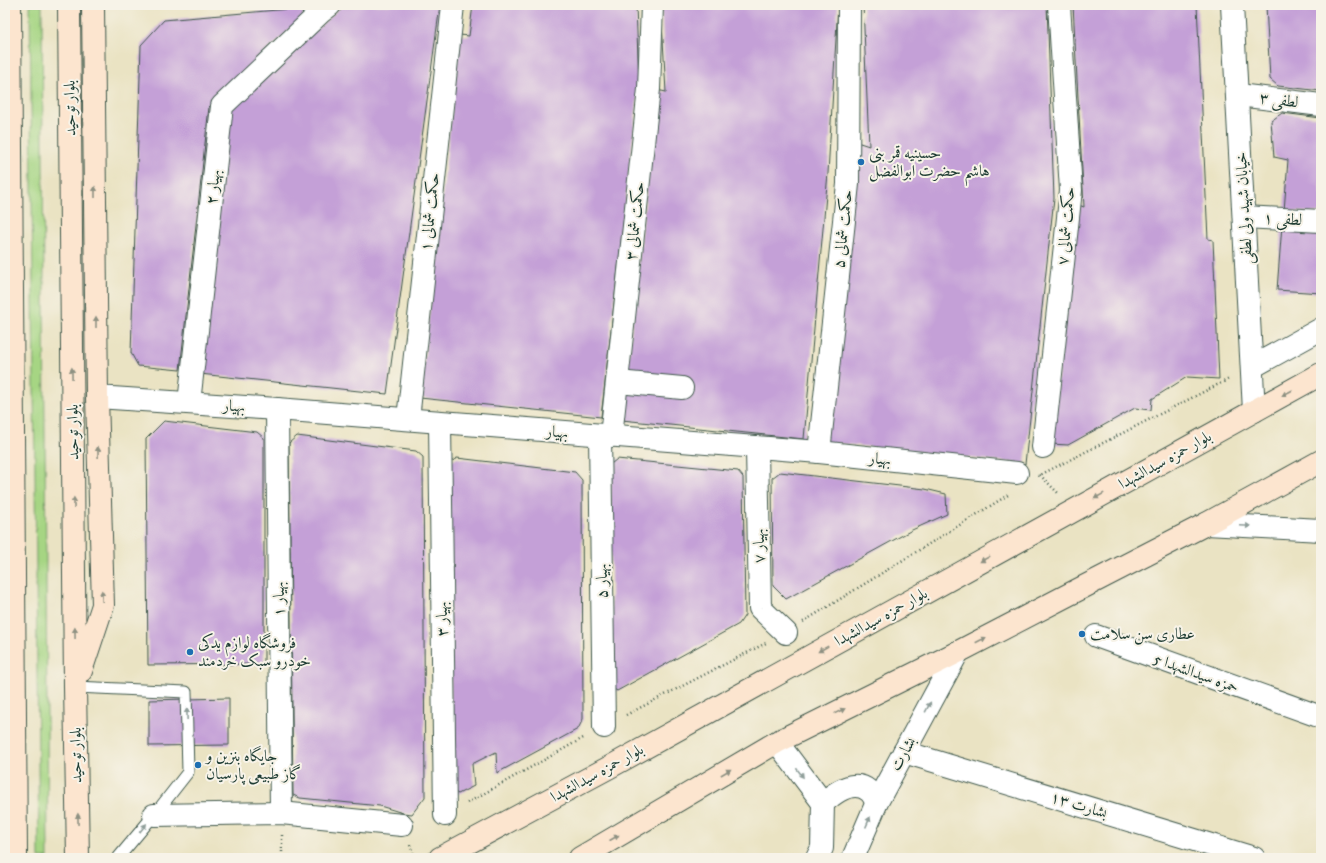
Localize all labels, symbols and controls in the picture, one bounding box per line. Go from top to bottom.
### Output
street label: بلوار توحید [60,80,80,136]
street label: لطفی ۳ [1258,88,1300,113]
place label: حسینیه قمر بنی هاشم حضرت ابوالفضل [869,143,990,187]
street label: خیابان شهید ولی لطفی [1231,151,1258,265]
marker: حسینیه قمر بنی هاشم حضرت ابوالفضل [856,157,866,167]
street label: بهیار ۲ [201,168,225,206]
street label: حکمت شمالی ۱ [416,172,444,252]
street label: حکمت شمالی ۳ [621,181,649,261]
one-way arrow [92,185,98,198]
street label: حکمت شمالی ۷ [1053,186,1079,266]
street label: حکمت شمالی ۵ [829,189,857,269]
street label: لطفی ۱ [1263,208,1303,231]
one-way arrow [93,315,99,328]
one-way arrow [69,367,76,379]
one-way arrow [1281,390,1293,396]
street label: بهیار [220,395,246,417]
street label: بلوار توحید [63,404,83,460]
street label: بهیار [543,421,569,443]
street label: بلوار حمزه سیدالشهدا [1115,426,1215,494]
one-way arrow [95,445,101,458]
street label: بهیار [866,448,892,470]
one-way arrow [1093,493,1105,500]
one-way arrow [71,496,77,509]
one-way arrow [1239,522,1251,529]
street label: بهیار ۷ [749,528,769,564]
one-way arrow [980,556,991,563]
street label: بهیار ۵ [592,563,612,599]
street label: بهیار ۱ [269,581,289,617]
street label: بلوار حمزه سیدالشهدا [831,583,931,651]
one-way arrow [99,590,106,602]
street label: بهیار ۳ [432,601,452,637]
place label: عطاری سن سلامت [1090,624,1195,645]
one-way arrow [72,626,78,639]
marker: عطاری سن سلامت [1077,629,1087,639]
place label: فروشگاه لوازم یدکی خودرو سبک خردمند [198,632,311,671]
one-way arrow [976,637,987,643]
one-way arrow [817,646,828,652]
marker: فروشگاه لوازم یدکی خودرو سبک خردمند [185,647,195,657]
street label: حمزه سیدالشهدا 5 [1151,648,1241,698]
one-way arrow [925,701,932,713]
one-way arrow [184,707,190,720]
one-way arrow [834,708,846,714]
street label: بلوار توحید [66,727,86,783]
street label: بشارت [885,733,921,775]
street label: بلوار حمزه سیدالشهدا [547,739,647,807]
place label: جایگاه بنزین و گاز طبیعی پارسیان [204,745,302,785]
marker: جایگاه بنزین و گاز طبیعی پارسیان [193,760,203,770]
one-way arrow [796,768,805,779]
one-way arrow [720,769,732,776]
street label: بشارت ۱۳ [1048,787,1110,823]
one-way arrow [74,813,81,825]
one-way arrow [865,817,871,828]
one-way arrow [139,823,148,834]
one-way arrow [608,835,620,842]

